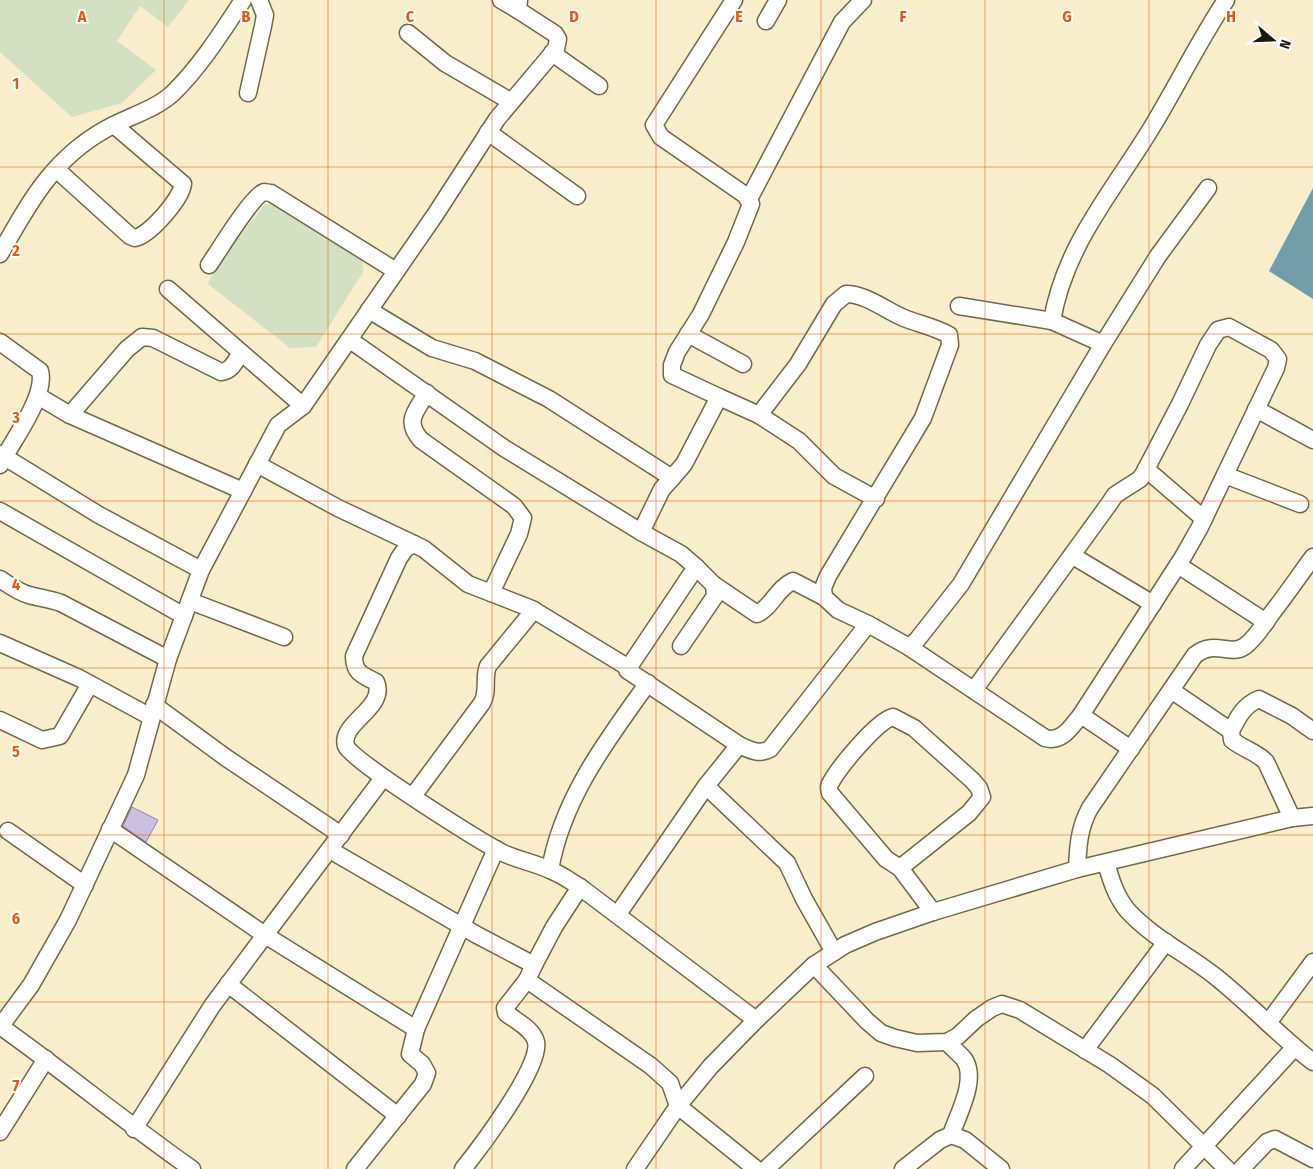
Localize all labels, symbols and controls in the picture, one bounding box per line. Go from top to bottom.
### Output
text: A [77,7,87,26]
text: B [242,7,251,26]
text: C [406,7,415,26]
text: D [569,7,579,26]
text: E [735,7,743,26]
text: F [899,7,907,26]
text: G [1062,7,1072,26]
text: H [1226,7,1236,26]
north arrow [1248,15,1298,65]
text: N [1275,37,1294,51]
text: 1 [13,74,19,93]
text: 2 [11,241,20,260]
text: 3 [11,408,20,427]
text: 4 [12,575,20,594]
text: 5 [12,742,20,761]
text: 6 [12,909,20,928]
text: 7 [13,1076,20,1095]

